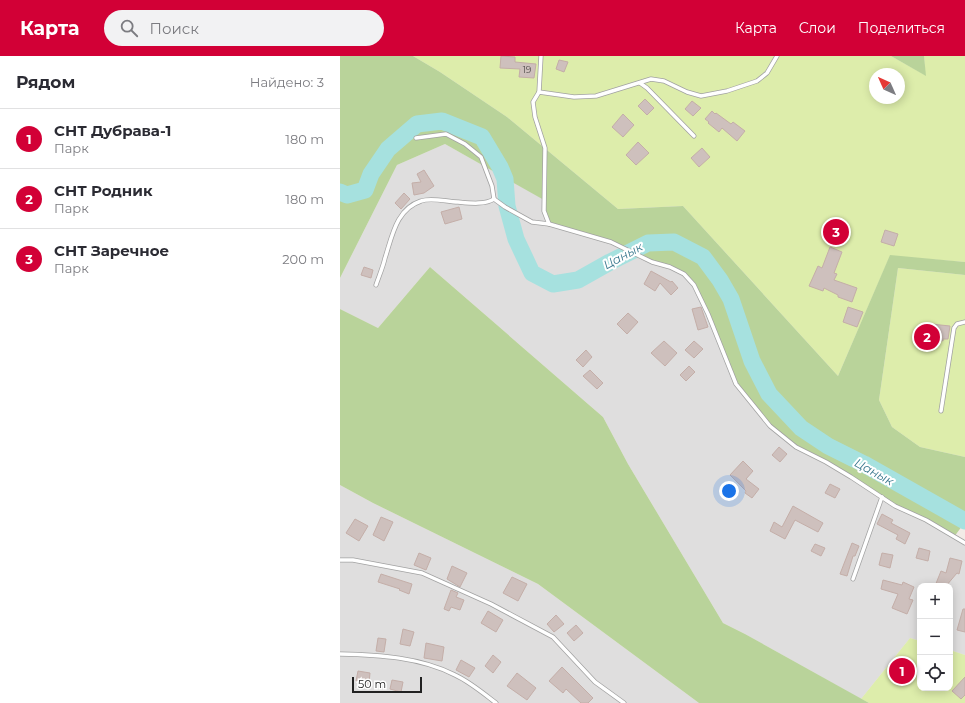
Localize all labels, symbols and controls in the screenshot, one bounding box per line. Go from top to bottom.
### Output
search box [104,10,384,46]
text: Карта [20,17,80,40]
icon: search [118,17,140,39]
text: Поиск [150,19,199,38]
text: Карта [735,19,777,37]
text: Слои [799,19,836,37]
text: Поделиться [858,19,945,37]
house number: 19 [523,64,532,75]
north arrow [869,68,905,104]
text: Рядом [16,72,75,92]
text: Найдено: 3 [250,74,324,90]
text: СНТ Дубрава-1 [54,121,171,140]
text: 1 [26,131,32,147]
text: 180 m [285,131,324,147]
text: Парк [54,140,89,156]
text: СНТ Родник [54,181,153,200]
text: 2 [25,191,33,207]
text: 180 m [285,191,324,207]
text: Парк [54,200,89,216]
pin: 3 [823,217,849,247]
water label: Цанык [600,238,646,272]
text: СНТ Заречное [54,241,169,260]
text: 3 [25,251,33,267]
text: 200 m [282,251,324,267]
text: Парк [54,260,89,276]
pin: 2 [914,322,940,352]
water label: Цанык [852,455,897,489]
your location [719,481,739,501]
map controls [917,583,953,691]
button: + [917,583,953,619]
button: − [917,619,953,655]
button: locate [917,655,953,691]
pin: 1 [889,656,915,686]
scale bar [352,675,422,694]
text: 50 m [358,677,386,691]

